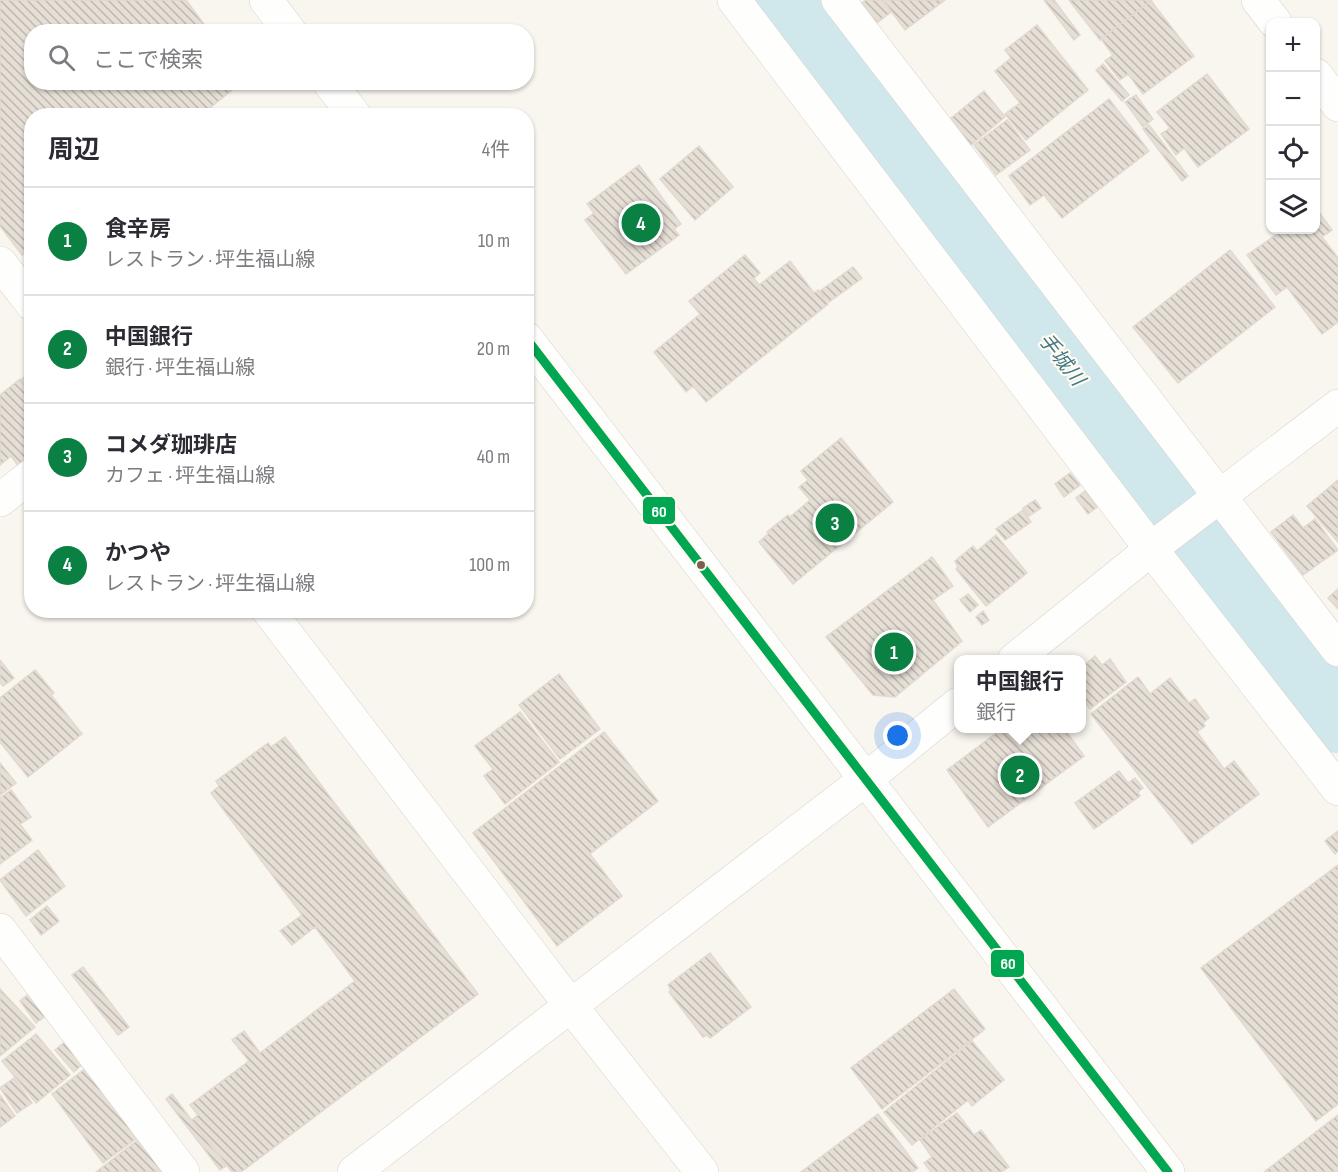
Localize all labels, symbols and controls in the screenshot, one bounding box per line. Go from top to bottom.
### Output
map controls [1266,18,1320,234]
button: + [1266,18,1320,72]
search box [24,24,534,90]
icon: search [45,41,78,74]
text: ここで検索 [93,47,203,74]
button: − [1266,72,1320,126]
button: locate [1266,126,1320,180]
text: 周辺 [48,135,100,166]
text: 4件 [482,138,510,162]
button: layers [1266,180,1320,234]
pin: 4 [622,200,660,246]
text: 食辛房 [105,216,171,243]
text: 1 [64,229,71,253]
text: 10 m [478,229,510,253]
text: レストラン · 坪生福山線 [105,248,315,272]
text: 中国銀行 [105,324,193,351]
water label: 手城川 [1033,329,1090,392]
text: 2 [63,337,72,361]
text: 20 m [477,337,510,361]
text: 銀行 · 坪生福山線 [105,356,255,380]
text: コメダ珈琲店 [105,432,237,459]
text: 3 [63,445,72,469]
text: 40 m [477,445,510,469]
text: カフェ · 坪生福山線 [105,464,275,488]
line badge: 60 [642,496,676,525]
pin: 3 [816,500,854,546]
text: 60 [651,503,667,522]
text: かつや [105,540,171,567]
text: 4 [63,553,72,577]
text: 100 m [469,553,510,577]
unlabelled marker [695,559,707,571]
text: レストラン · 坪生福山線 [105,572,315,596]
pin: 1 [874,630,914,674]
popup [954,655,1086,733]
text: 中国銀行 [976,669,1064,696]
text: 銀行 [976,701,1016,725]
your location [883,721,912,750]
pin: 2 [1000,752,1040,798]
line badge: 60 [990,949,1025,978]
text: 60 [1000,955,1016,974]

